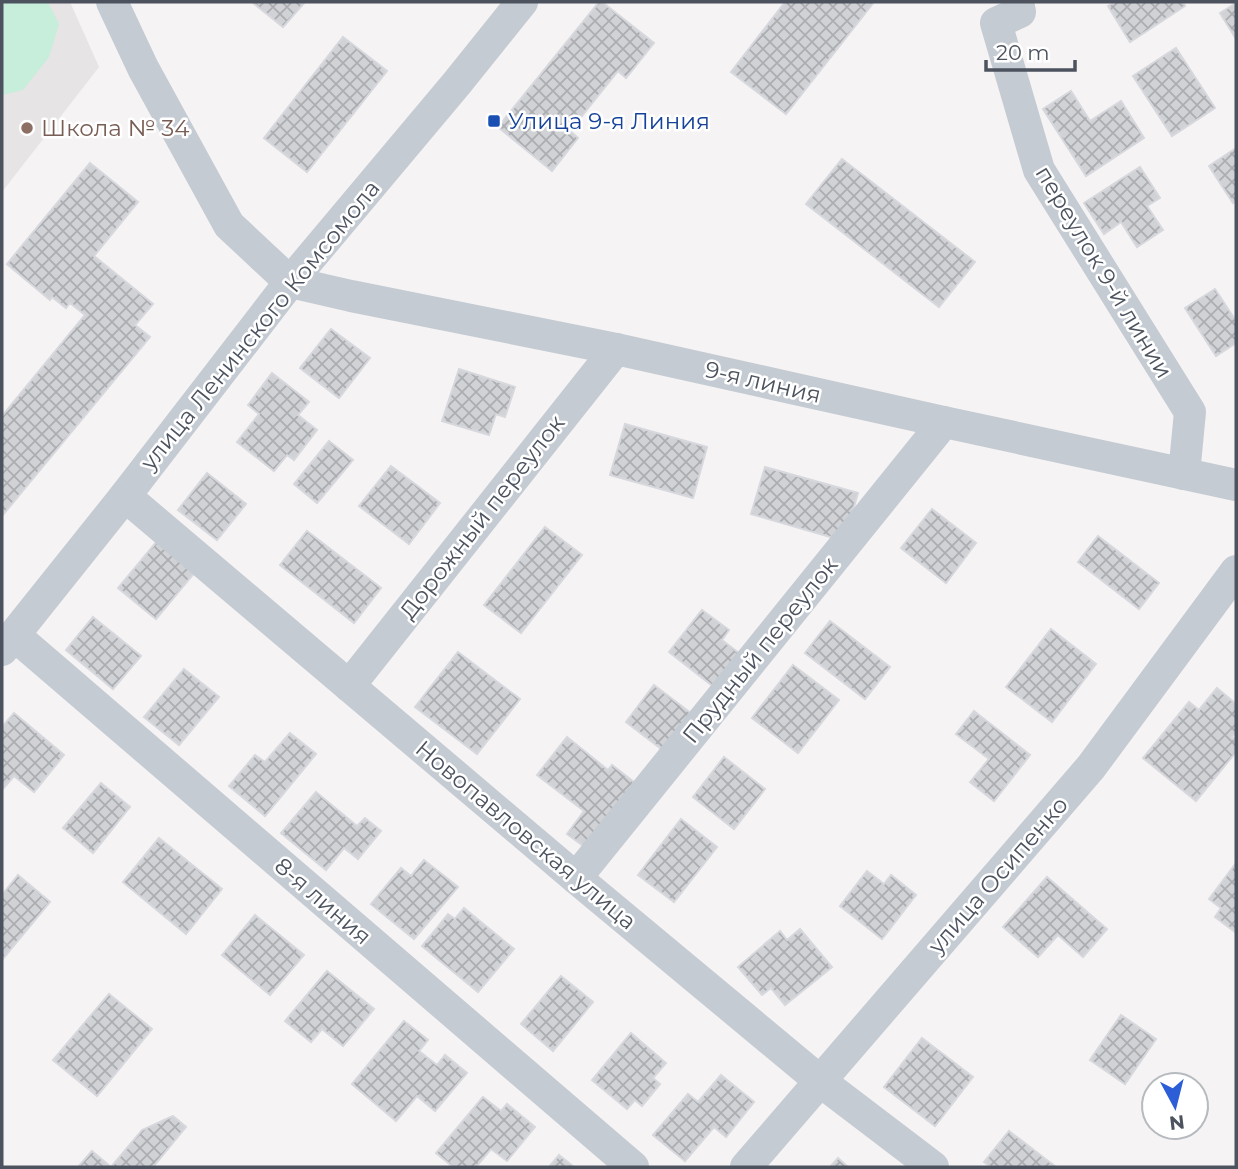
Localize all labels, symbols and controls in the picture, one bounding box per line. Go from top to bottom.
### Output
scale bar [986,28,1075,72]
text: 20 m [996,40,1050,65]
place label: Улица 9-я Линия [508,107,710,135]
marker: Улица 9-я Линия [486,113,502,129]
place label: Школа № 34 [41,114,189,142]
marker: Школа № 34 [19,120,35,136]
street label: переулок 9-й линии [1029,161,1179,383]
street label: улица Ленинского Комсомола [134,174,386,476]
street label: 9-я линия [702,355,824,409]
street label: Дорожный переулок [394,409,571,625]
street label: Прудный переулок [676,551,844,749]
street label: Новопавловская улица [410,734,642,936]
street label: улица Осипенко [921,791,1074,960]
street label: 8-я линия [269,852,377,950]
north arrow [1140,1071,1210,1141]
text: N [1168,1110,1186,1135]

